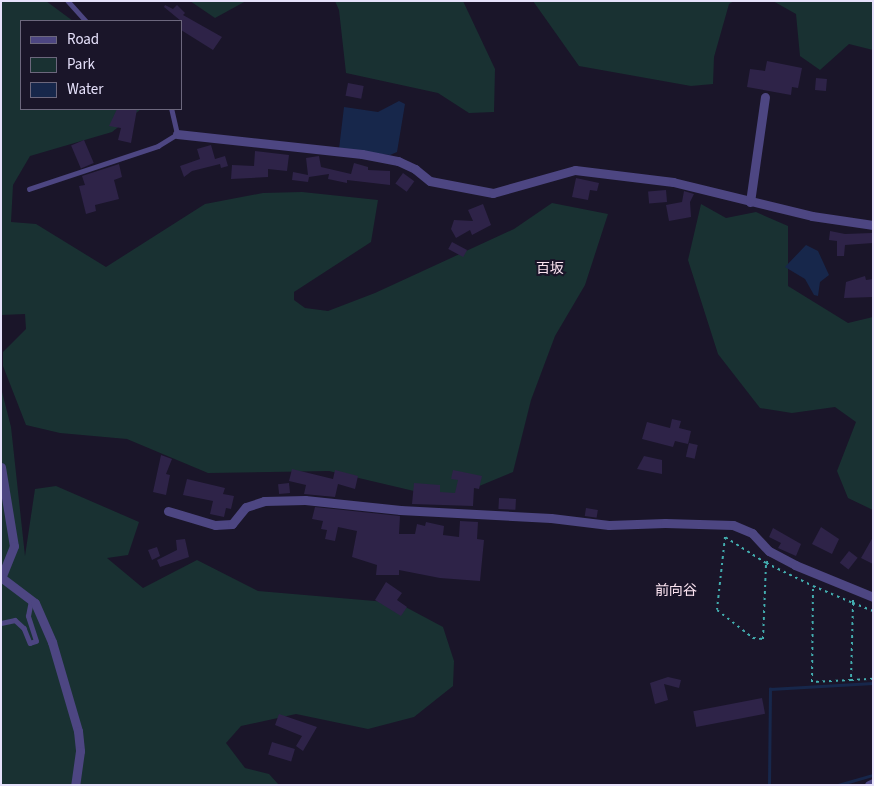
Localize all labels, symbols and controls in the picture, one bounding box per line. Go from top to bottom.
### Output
legend [20,20,182,110]
text: Road [67,29,99,50]
text: Park [67,54,95,75]
text: Water [67,79,103,100]
district label: 百坂 [536,261,564,277]
district label: 前向谷 [655,583,697,599]

